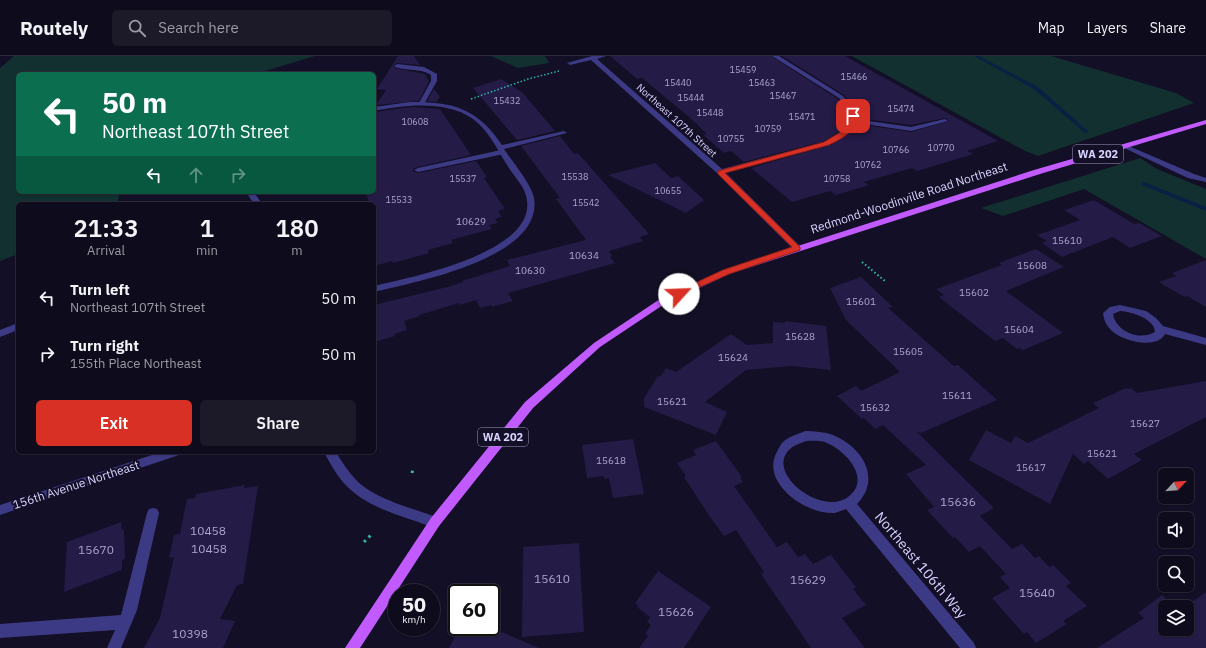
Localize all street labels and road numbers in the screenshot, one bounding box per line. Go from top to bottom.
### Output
street label: Northeast 107th Street [634,81,720,160]
road number: WA 202 [1073,145,1123,163]
street label: Redmond-Woodinville Road Northeast [808,159,1009,237]
road number: WA 202 [478,428,528,446]
street label: 156th Avenue Northeast [11,457,141,512]
street label: Northeast 106th Way [871,508,971,622]

